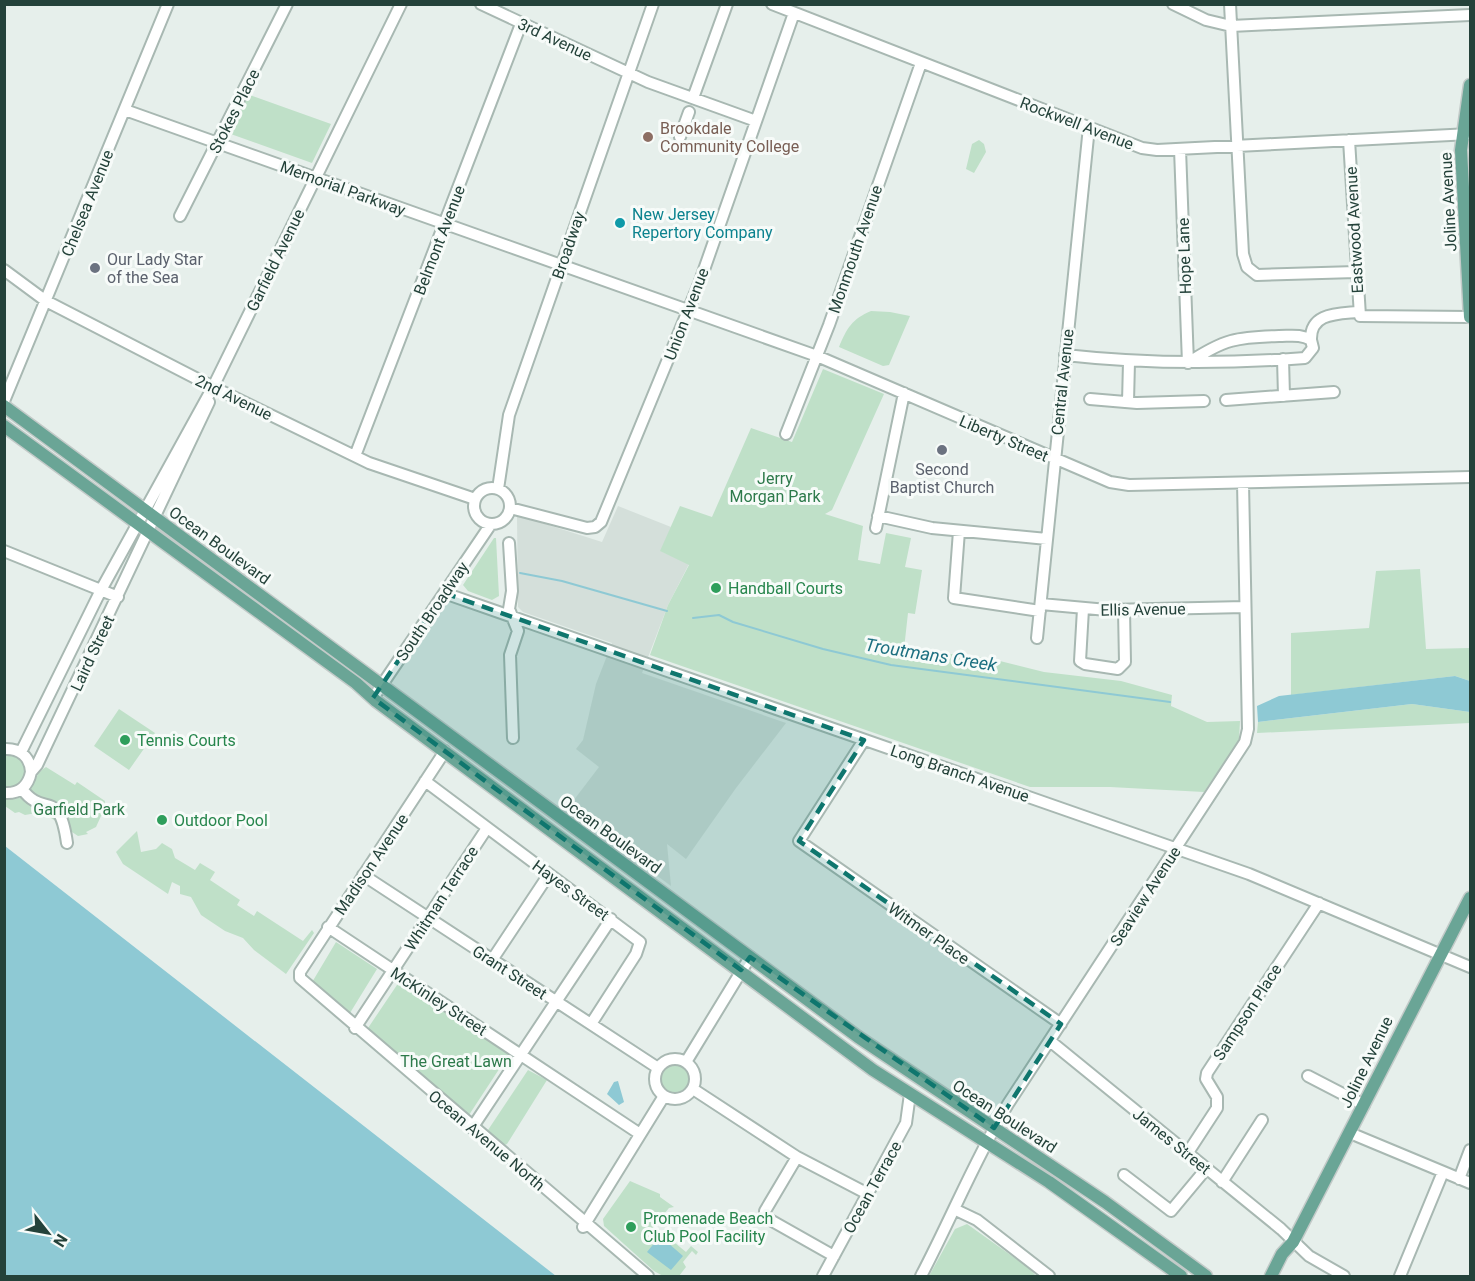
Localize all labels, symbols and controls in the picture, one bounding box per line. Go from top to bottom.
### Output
street label: 3rd Avenue [515,14,595,65]
street label: Stokes Place [205,66,264,156]
street label: Rockwell Avenue [1017,93,1136,154]
place label: Brookdale Community College [660,119,799,156]
marker: Brookdale Community College [641,130,655,144]
street label: Chelsea Avenue [57,147,118,259]
street label: Joline Avenue [1436,152,1461,252]
street label: Memorial Parkway [278,157,408,220]
street label: Eastwood Avenue [1342,166,1367,294]
street label: Belmont Avenue [410,183,469,298]
street label: Monmouth Avenue [825,183,886,316]
place label: New Jersey Repertory Company [632,205,773,242]
street label: Garfield Avenue [242,206,308,315]
street label: Broadway [548,208,589,281]
marker: New Jersey Repertory Company [613,216,627,230]
street label: Hope Lane [1174,217,1195,295]
place label: Our Lady Star of the Sea [107,250,204,287]
marker: Our Lady Star of the Sea [88,261,102,275]
street label: Union Avenue [660,265,713,363]
street label: Central Avenue [1047,328,1078,436]
street label: 2nd Avenue [192,371,275,424]
street label: Liberty Street [956,411,1051,466]
marker: Second Baptist Church [935,443,949,457]
place label: Second Baptist Church [890,460,994,497]
park label: Jerry Morgan Park [729,469,821,506]
street label: Ocean Boulevard [165,502,274,588]
street label: South Broadway [392,558,473,665]
place label: Handball Courts [728,579,843,598]
marker: Handball Courts [709,581,723,595]
street label: Ellis Avenue [1100,599,1186,620]
street label: Laird Street [67,612,118,694]
water label: Troutmans Creek [864,634,1000,675]
place label: Tennis Courts [137,731,236,750]
marker: Tennis Courts [118,733,132,747]
street label: Long Branch Avenue [888,741,1032,806]
street label: Ocean Boulevard [556,791,665,877]
park label: Garfield Park [33,800,126,819]
street label: Madison Avenue [331,810,412,919]
place label: Outdoor Pool [174,811,268,830]
marker: Outdoor Pool [155,813,169,827]
street label: Whitman Terrace [401,842,482,954]
street label: Seaview Avenue [1106,843,1185,950]
street label: Hayes Street [529,856,613,925]
street label: Witmer Place [884,898,973,968]
street label: Grant Street [469,941,551,1004]
street label: Sampson Place [1209,961,1286,1064]
street label: McKinley Street [387,963,491,1040]
street label: Joline Avenue [1336,1013,1397,1111]
park label: The Great Lawn [400,1052,512,1071]
street label: Ocean Boulevard [949,1076,1060,1157]
street label: Ocean Avenue North [425,1086,549,1195]
street label: James Street [1129,1104,1214,1179]
street label: Ocean Terrace [839,1138,906,1237]
north arrow [18,1203,78,1263]
place label: Promenade Beach Club Pool Facility [643,1209,773,1246]
marker: Promenade Beach Club Pool Facility [624,1220,638,1234]
text: N [49,1231,71,1250]

